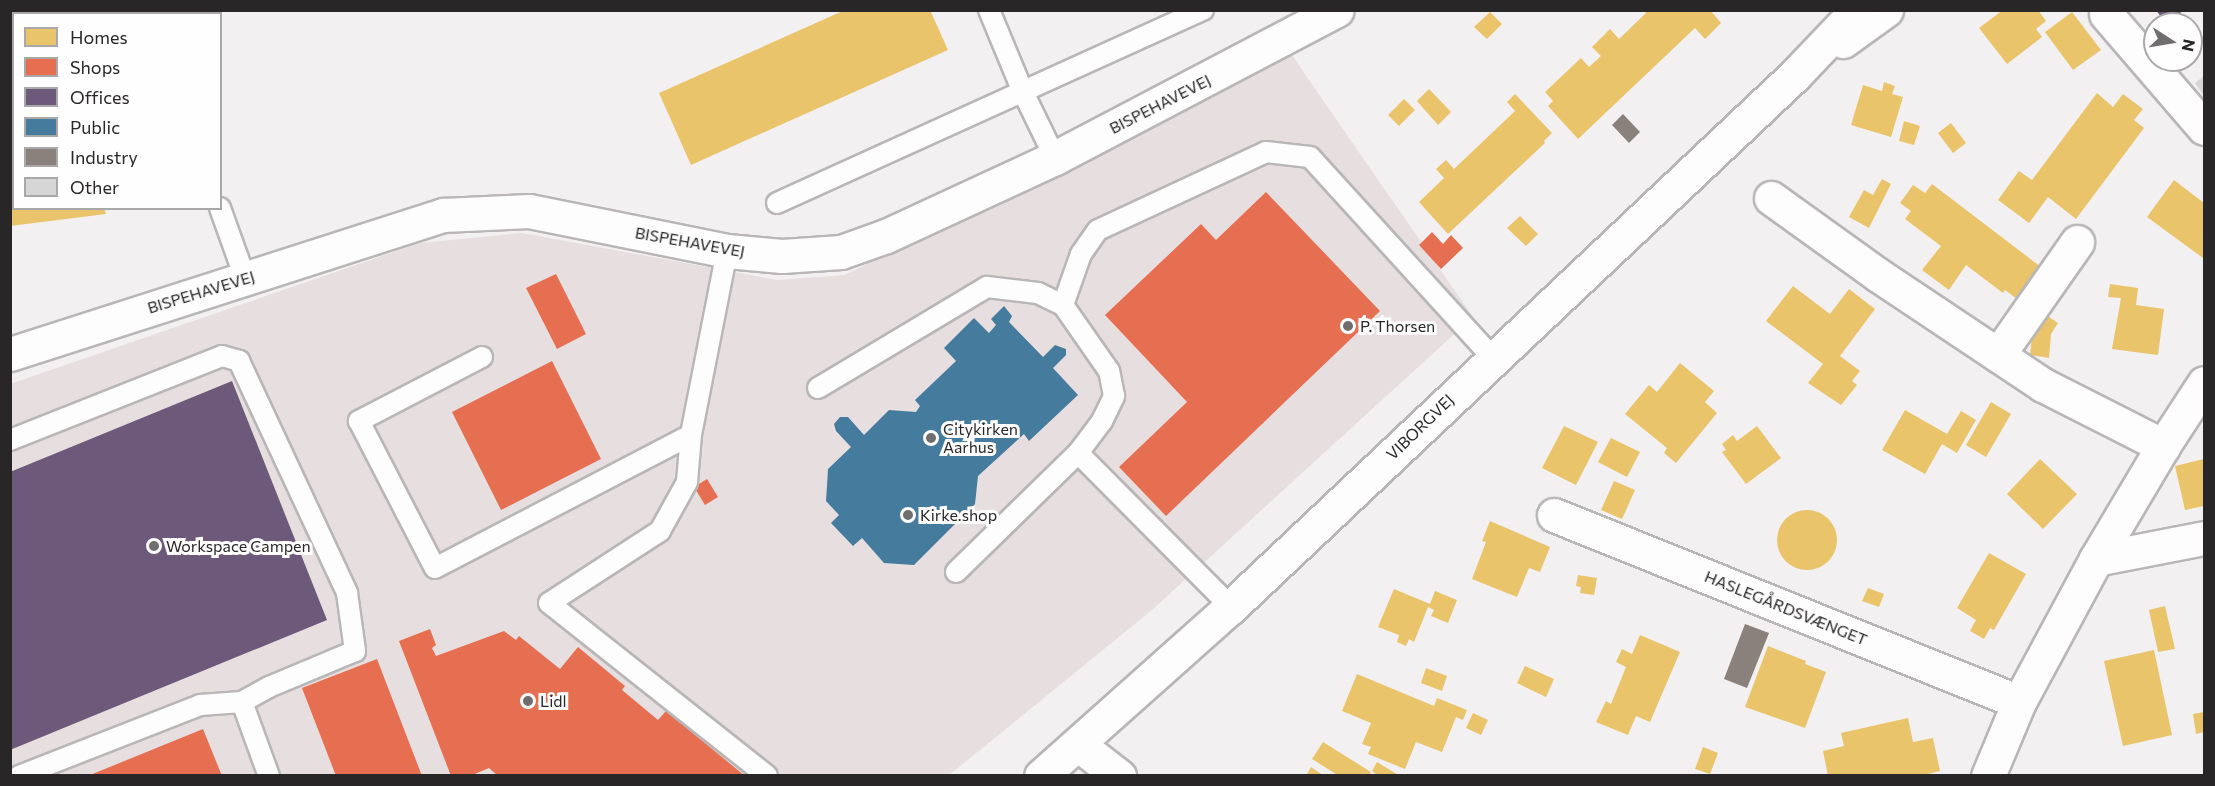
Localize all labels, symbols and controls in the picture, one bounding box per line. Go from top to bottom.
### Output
legend [12,12,222,210]
north arrow [2143,12,2203,72]
text: Homes [70,26,128,48]
text: N [2179,38,2200,53]
text: Shops [70,56,120,78]
street label: BISPEHAVEVEJ [1106,70,1214,138]
text: Offices [70,86,130,108]
text: Public [70,116,120,138]
text: Industry [70,146,138,168]
text: Other [70,176,119,198]
street label: BISPEHAVEVEJ [634,223,746,261]
street label: BISPEHAVEVEJ [145,267,257,317]
place label: P. Thorsen [1360,316,1435,336]
marker: P. Thorsen [1341,319,1355,333]
street label: VIBORGVEJ [1382,390,1458,464]
place label: Citykirken Aarhus [943,419,1018,457]
marker: Citykirken Aarhus [924,431,938,445]
place label: Kirke.shop [920,505,997,525]
marker: Kirke.shop [901,508,915,522]
place label: Workspace Campen [166,536,311,556]
marker: Workspace Campen [147,539,161,553]
street label: HASLEGÅRDSVÆNGET [1702,567,1870,649]
place label: Lidl [540,691,567,711]
marker: Lidl [521,694,535,708]

